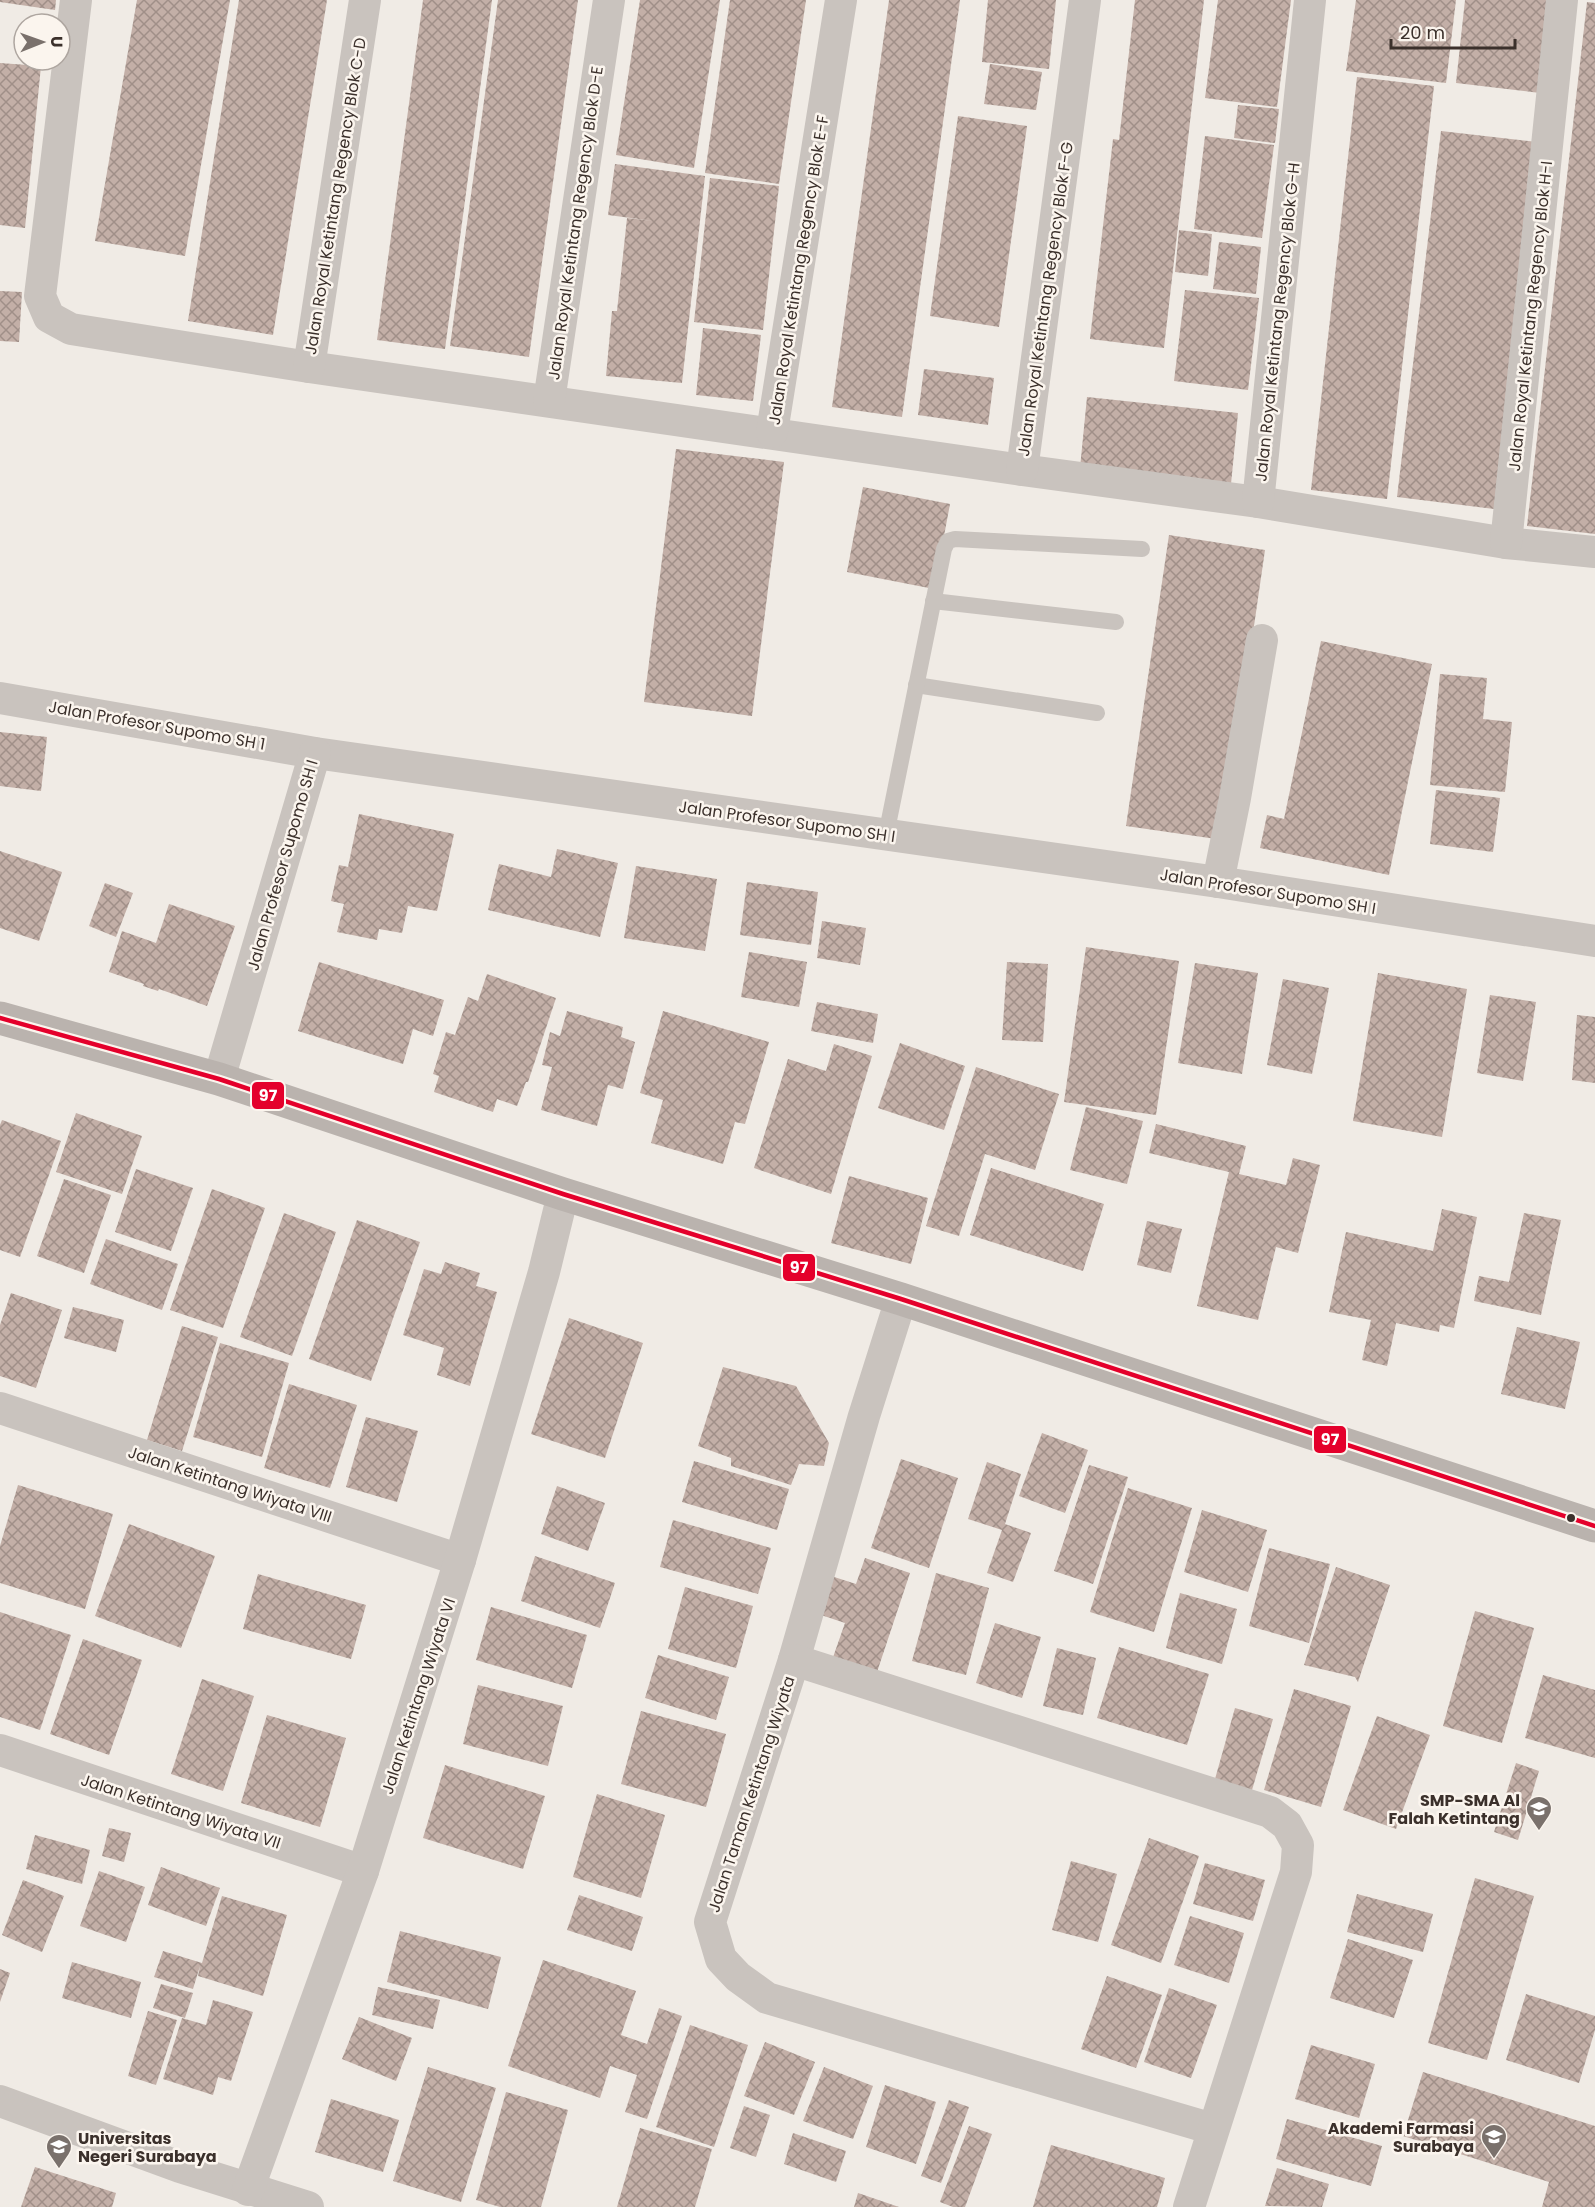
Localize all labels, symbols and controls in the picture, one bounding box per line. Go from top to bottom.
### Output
north arrow [12,12,72,72]
scale bar [1391,12,1516,50]
text: 20 m [1400,20,1445,45]
text: U [45,36,68,48]
street label: Jalan Royal Ketintang Regency Blok C-D [299,36,372,356]
street label: Jalan Royal Ketintang Regency Blok D-E [542,65,609,381]
street label: Jalan Royal Ketintang Regency Blok E-F [763,114,834,427]
street label: Jalan Royal Ketintang Regency Blok F-G [1012,140,1079,458]
street label: Jalan Royal Ketintang Regency Blok H-I [1503,160,1558,472]
street label: Jalan Royal Ketintang Regency Blok G-H [1249,161,1306,483]
street label: Jalan Profesor Supomo SH 1 [47,695,267,756]
street label: Jalan Profesor Supomo SH I [241,757,324,973]
street label: Jalan Profesor Supomo SH I [677,795,897,848]
street label: Jalan Profesor Supomo SH I [1158,863,1378,920]
line badge: 97 [251,1081,285,1110]
text: 97 [259,1084,278,1107]
line badge: 97 [782,1253,816,1282]
text: 97 [790,1256,809,1279]
line badge: 97 [1313,1425,1347,1454]
text: 97 [1321,1428,1340,1451]
street label: Jalan Ketintang Wiyata VIII [125,1441,335,1528]
unlabelled marker [1565,1512,1577,1524]
street label: Jalan Ketintang Wiyata VI [376,1595,461,1797]
street label: Jalan Taman Ketintang Wiyata [702,1673,801,1915]
street label: Jalan Ketintang Wiyata VII [78,1768,284,1855]
place label: SMP-SMA Al Falah Ketintang [1389,1789,1520,1830]
school or university icon: SMP-SMA Al Falah Ketintang [1524,1794,1554,1832]
place label: Akademi Farmasi Surabaya [1328,2117,1474,2158]
school or university icon: Akademi Farmasi Surabaya [1479,2122,1509,2160]
place label: Universitas Negeri Surabaya [78,2127,217,2168]
school or university icon: Universitas Negeri Surabaya [44,2132,74,2170]

